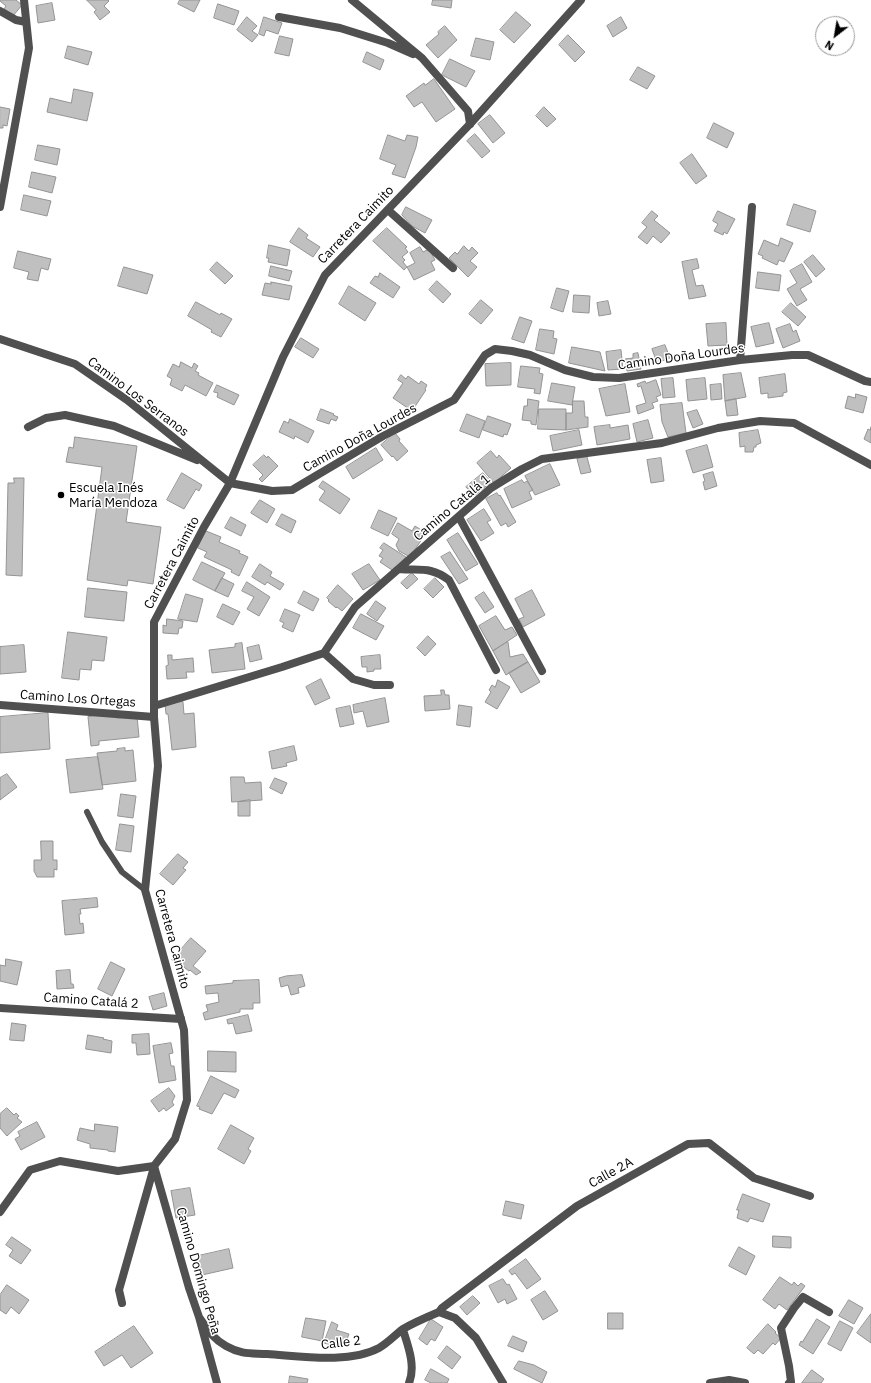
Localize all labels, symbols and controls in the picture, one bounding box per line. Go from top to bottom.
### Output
north arrow [815,16,855,56]
text: N [822,37,836,53]
street label: Carretera Caimito [315,183,397,267]
street label: Camino Doña Lourdes [617,340,745,374]
street label: Camino Los Serranos [84,354,192,440]
street label: Camino Doña Lourdes [300,400,420,476]
street label: Camino Catalá 1 [411,471,493,545]
place label: Escuela Inés María Mendoza [69,480,157,511]
marker: Escuela Inés María Mendoza [56,490,66,500]
street label: Carretera Caimito [141,514,203,612]
street label: Camino Los Ortegas [20,687,136,711]
street label: Carretera Caimito [151,887,193,991]
street label: Camino Catalá 2 [43,990,139,1012]
street label: Calle 2A [586,1154,636,1192]
street label: Camino Domingo Peña [172,1206,224,1336]
street label: Calle 2 [320,1333,362,1353]

